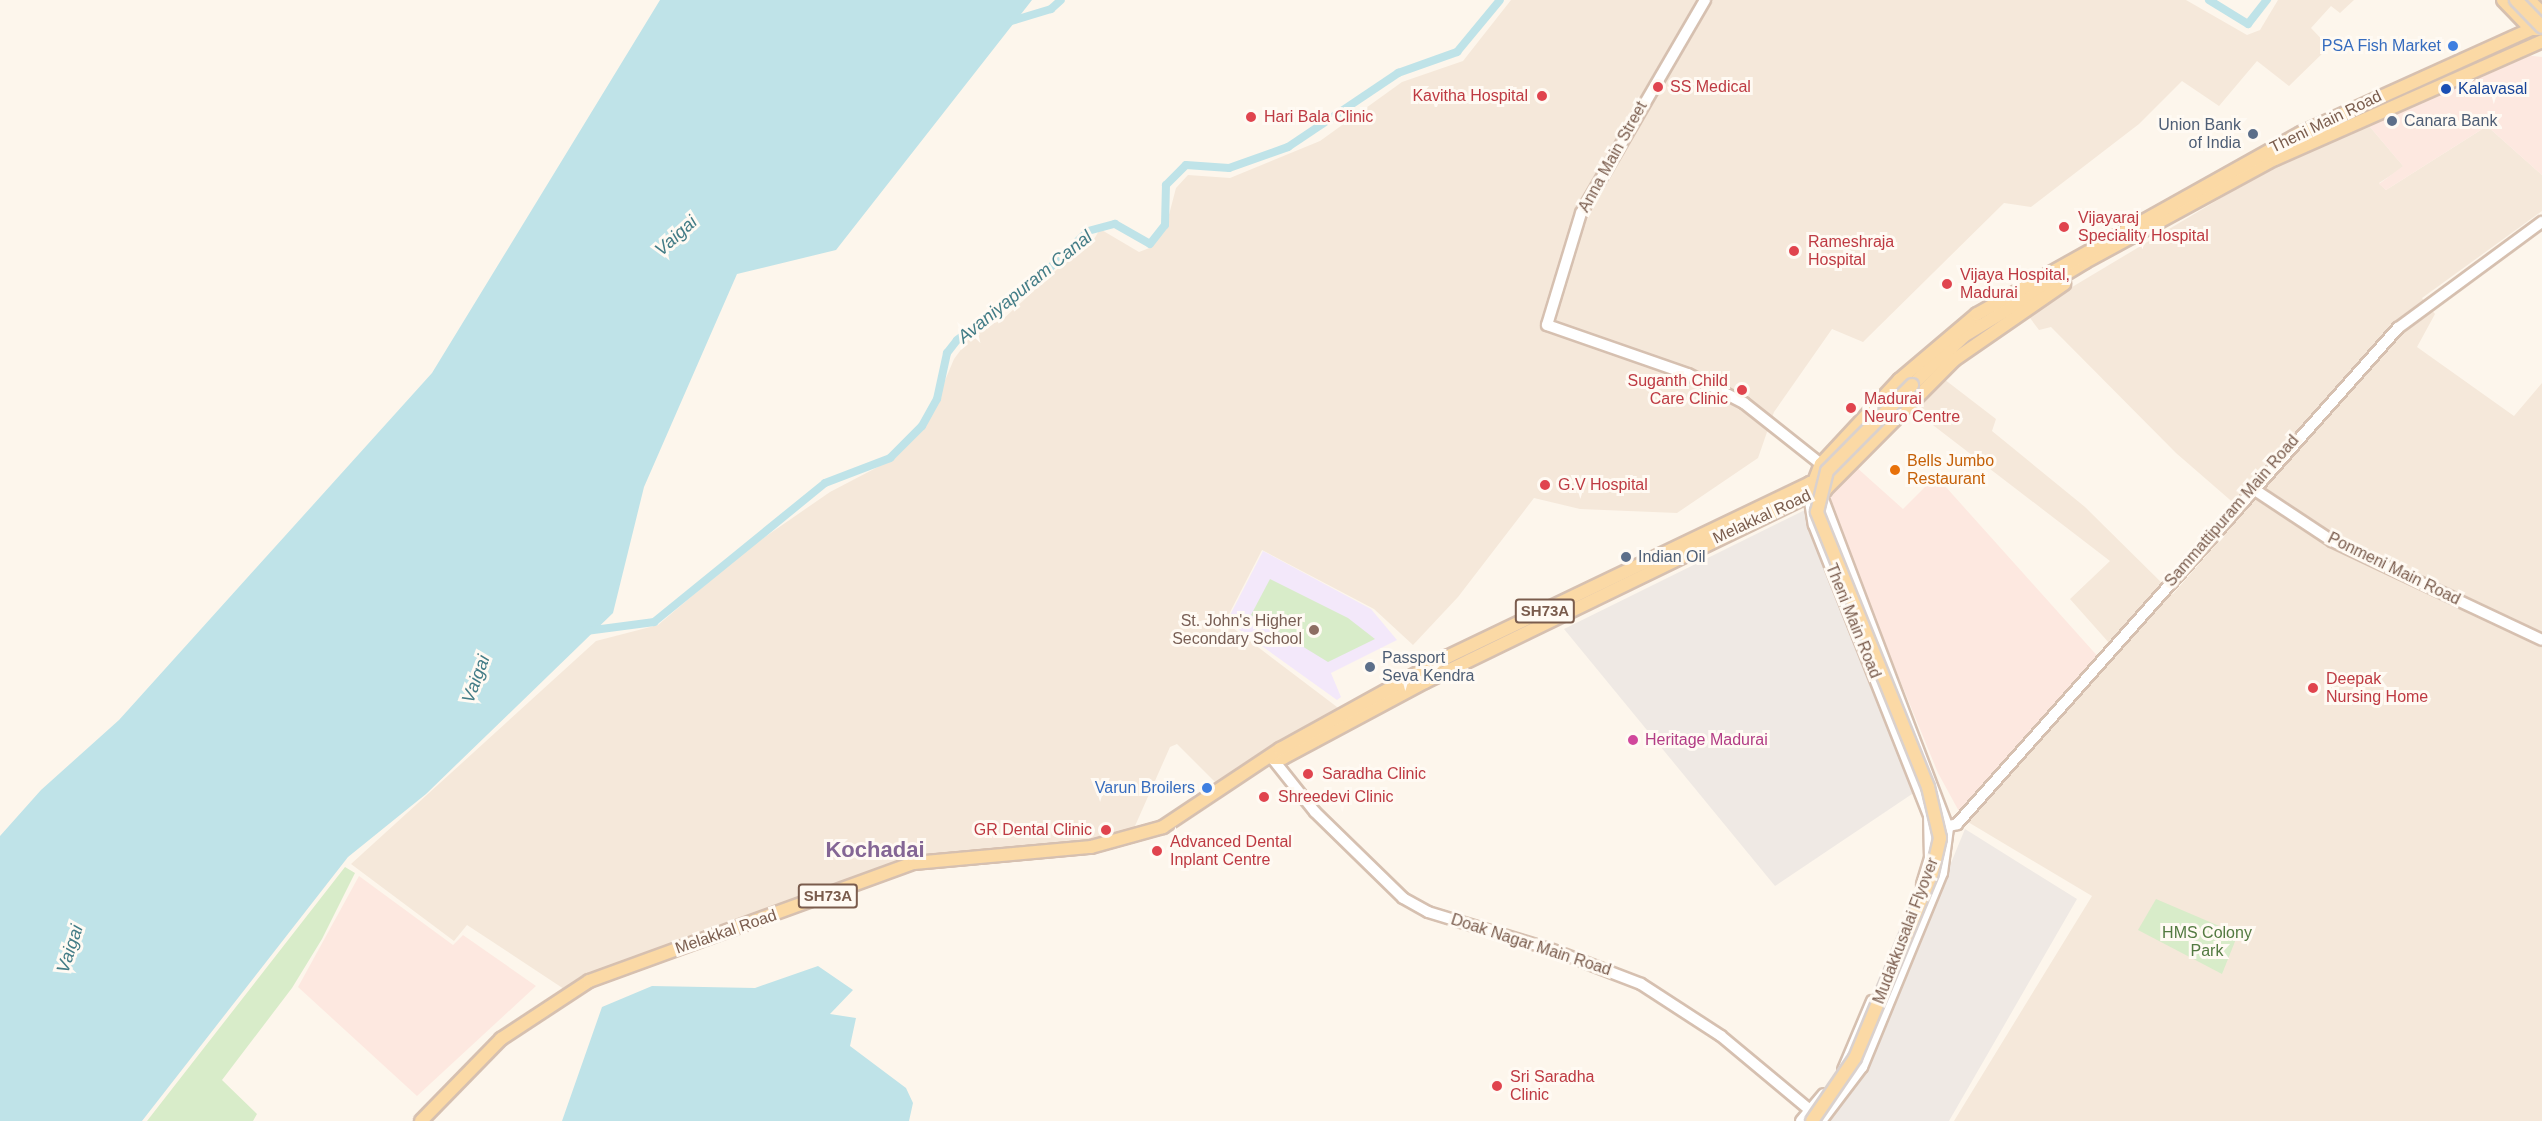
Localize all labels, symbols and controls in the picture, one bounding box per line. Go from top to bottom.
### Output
place label: PSA Fish Market [2321,36,2441,56]
marker: PSA Fish Market [2446,39,2460,53]
place label: SS Medical [1670,77,1751,97]
place label: Kalavasal [2458,79,2527,99]
marker: SS Medical [1651,80,1665,94]
marker: Kalavasal [2439,82,2453,96]
place label: Kavitha Hospital [1412,86,1528,106]
marker: Kavitha Hospital [1533,87,1551,105]
street label: Theni Main Road [2267,87,2385,157]
street label: Anna Main Street [1575,98,1651,216]
place label: Hari Bala Clinic [1264,107,1373,127]
marker: Hari Bala Clinic [1242,108,1260,126]
place label: Canara Bank [2404,111,2497,131]
marker: Canara Bank [2385,114,2399,128]
place label: Union Bank of India [2158,115,2241,153]
marker: Union Bank of India [2246,127,2260,141]
place label: Vijayaraj Speciality Hospital [2078,208,2209,246]
water label: Vaigai [650,211,702,261]
marker: Vijayaraj Speciality Hospital [2055,218,2073,236]
water label: Avaniyapuram Canal [953,226,1097,348]
place label: Rameshraja Hospital [1808,232,1894,270]
marker: Rameshraja Hospital [1785,242,1803,260]
place label: Vijaya Hospital, Madurai [1960,265,2070,303]
marker: Vijaya Hospital, Madurai [1938,275,1956,293]
place label: Suganth Child Care Clinic [1627,371,1728,409]
marker: Suganth Child Care Clinic [1733,381,1751,399]
place label: Madurai Neuro Centre [1864,389,1960,427]
marker: Madurai Neuro Centre [1842,399,1860,417]
street label: Sammattipuram Main Road [2161,431,2303,591]
place label: Bells Jumbo Restaurant [1907,451,1994,489]
marker: Bells Jumbo Restaurant [1888,463,1902,477]
place label: G.V Hospital [1558,475,1648,495]
marker: G.V Hospital [1536,476,1554,494]
street label: Melakkal Road [1710,486,1814,548]
street label: Ponmeni Main Road [2325,529,2463,609]
place label: Indian Oil [1638,547,1706,567]
marker: Indian Oil [1619,550,1633,564]
street label: Theni Main Road [1821,561,1885,681]
road number: SH73A [1514,599,1576,623]
place label: St. John's Higher Secondary School [1172,611,1302,649]
marker: St. John's Higher Secondary School [1307,623,1321,637]
place label: Passport Seva Kendra [1382,648,1475,686]
water label: Vaigai [457,652,495,706]
marker: Passport Seva Kendra [1363,660,1377,674]
place label: Deepak Nursing Home [2326,669,2428,707]
marker: Deepak Nursing Home [2304,679,2322,697]
place label: Heritage Madurai [1645,730,1768,750]
marker: Heritage Madurai [1626,733,1640,747]
place label: Saradha Clinic [1322,764,1426,784]
marker: Saradha Clinic [1299,765,1317,783]
place label: Varun Broilers [1095,778,1195,798]
marker: Varun Broilers [1200,781,1214,795]
place label: Shreedevi Clinic [1278,787,1394,807]
marker: Shreedevi Clinic [1255,788,1273,806]
place label: GR Dental Clinic [974,820,1092,840]
marker: GR Dental Clinic [1097,821,1115,839]
place label: Advanced Dental Inplant Centre [1170,832,1292,870]
district label: Kochadai [825,837,925,863]
marker: Advanced Dental Inplant Centre [1148,842,1166,860]
street label: Mudakkusalai Flyover [1869,855,1943,1007]
road number: SH73A [796,884,860,908]
street label: Melakkal Road [673,906,779,958]
street label: Doak Nagar Main Road [1449,910,1613,980]
water label: Vaigai [52,922,88,976]
park label: HMS Colony Park [2162,923,2252,961]
place label: Sri Saradha Clinic [1510,1067,1594,1105]
marker: Sri Saradha Clinic [1488,1077,1506,1095]

